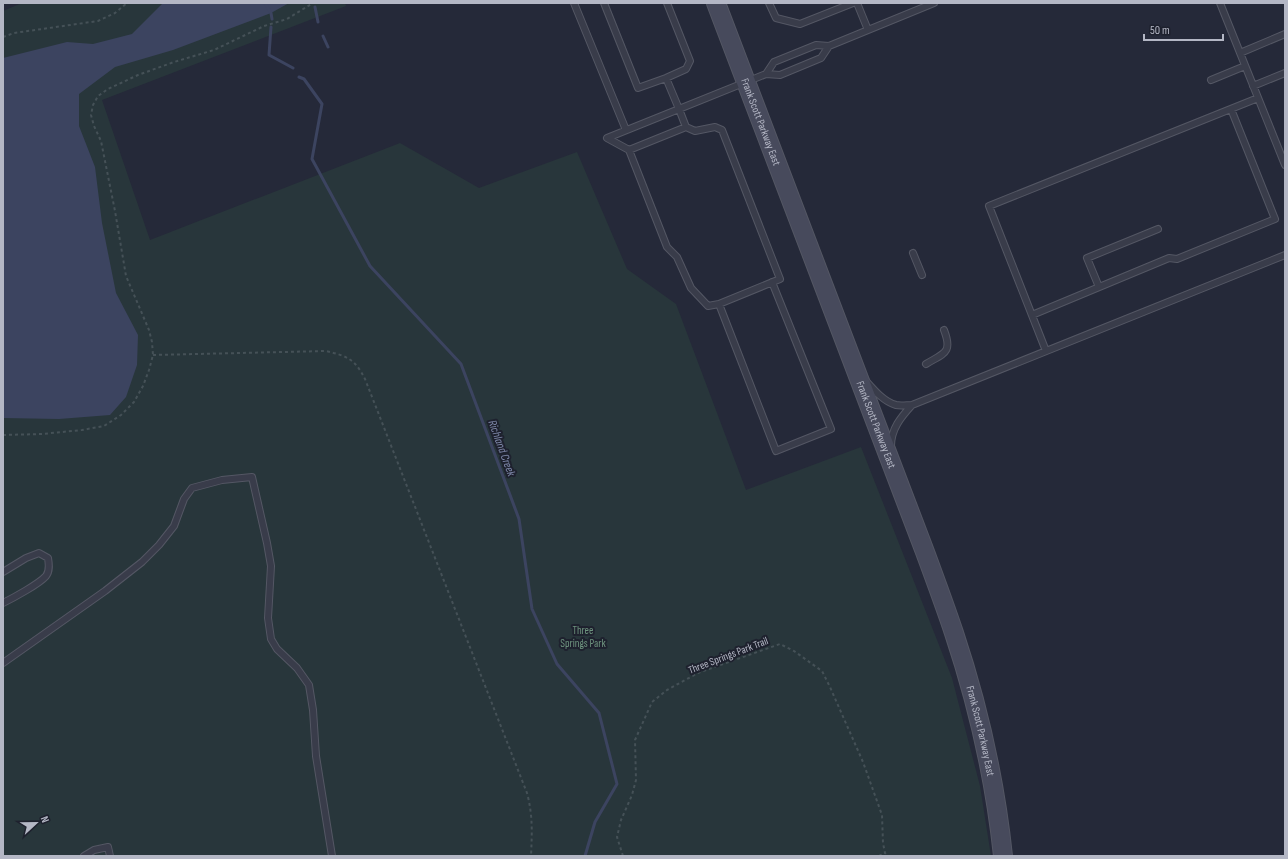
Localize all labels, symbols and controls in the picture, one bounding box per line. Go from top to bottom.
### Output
scale bar [1144,16,1223,42]
text: 50 m [1150,23,1170,38]
street label: Frank Scott Parkway East [738,76,783,168]
street label: Frank Scott Parkway East [853,379,899,471]
water label: Richland Creek [484,418,519,479]
park label: Three Springs Park [560,624,606,650]
street label: Three Springs Park Trail [686,634,770,677]
street label: Frank Scott Parkway East [963,684,997,778]
north arrow [16,803,56,843]
text: N [38,814,52,825]

